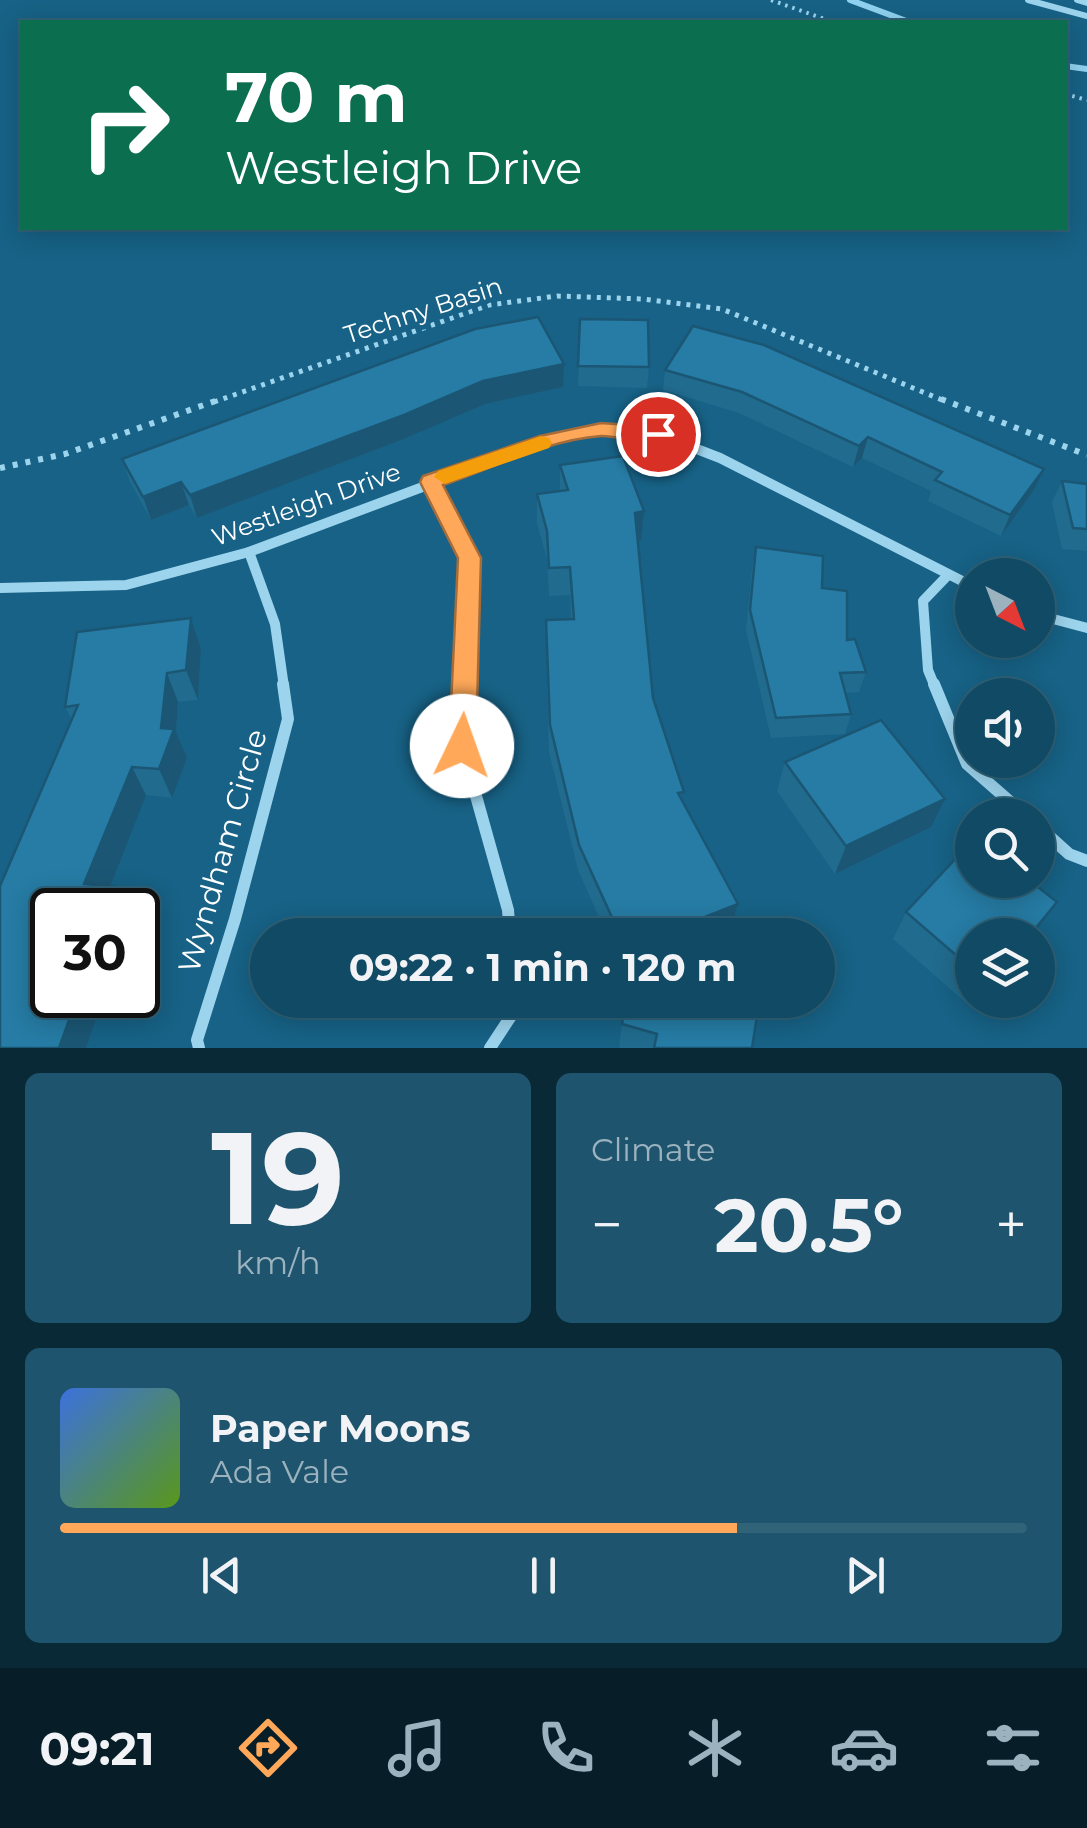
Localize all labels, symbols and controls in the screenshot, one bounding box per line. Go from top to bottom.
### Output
text: 70 m [225,54,408,140]
icon: right [60,60,190,190]
text: Westleigh Drive [225,140,582,195]
street label: Techny Basin [340,270,506,350]
pin [616,392,701,477]
icon: arrive [631,407,686,462]
street label: Westleigh Drive [208,456,404,552]
north arrow [955,558,1055,658]
map controls [955,558,1055,1018]
button: sound [955,678,1055,778]
position arrow [410,694,514,798]
street label: Wyndham Circle [170,725,275,977]
button: search [955,798,1055,898]
speed limit sign: 30 [30,888,160,1018]
button: layers [955,918,1055,1018]
text: 09:22 · 1 min · 120 m [349,944,736,991]
text: 19 [211,1098,345,1257]
text: Climate [591,1130,715,1169]
text: 20.5° [714,1179,904,1271]
text: − [591,1191,623,1258]
text: + [995,1191,1027,1258]
text: km/h [235,1243,321,1282]
text: Paper Moons [210,1405,471,1452]
text: Ada Vale [210,1452,349,1491]
icon: previous [194,1548,249,1603]
icon: pause [516,1548,571,1603]
icon: next [838,1548,893,1603]
icon: directions [233,1713,303,1783]
icon: music [382,1713,452,1783]
icon: phone [531,1713,601,1783]
icon: climate [680,1713,750,1783]
icon: car [829,1713,899,1783]
icon: filters [978,1713,1048,1783]
text: 09:21 [39,1721,155,1776]

